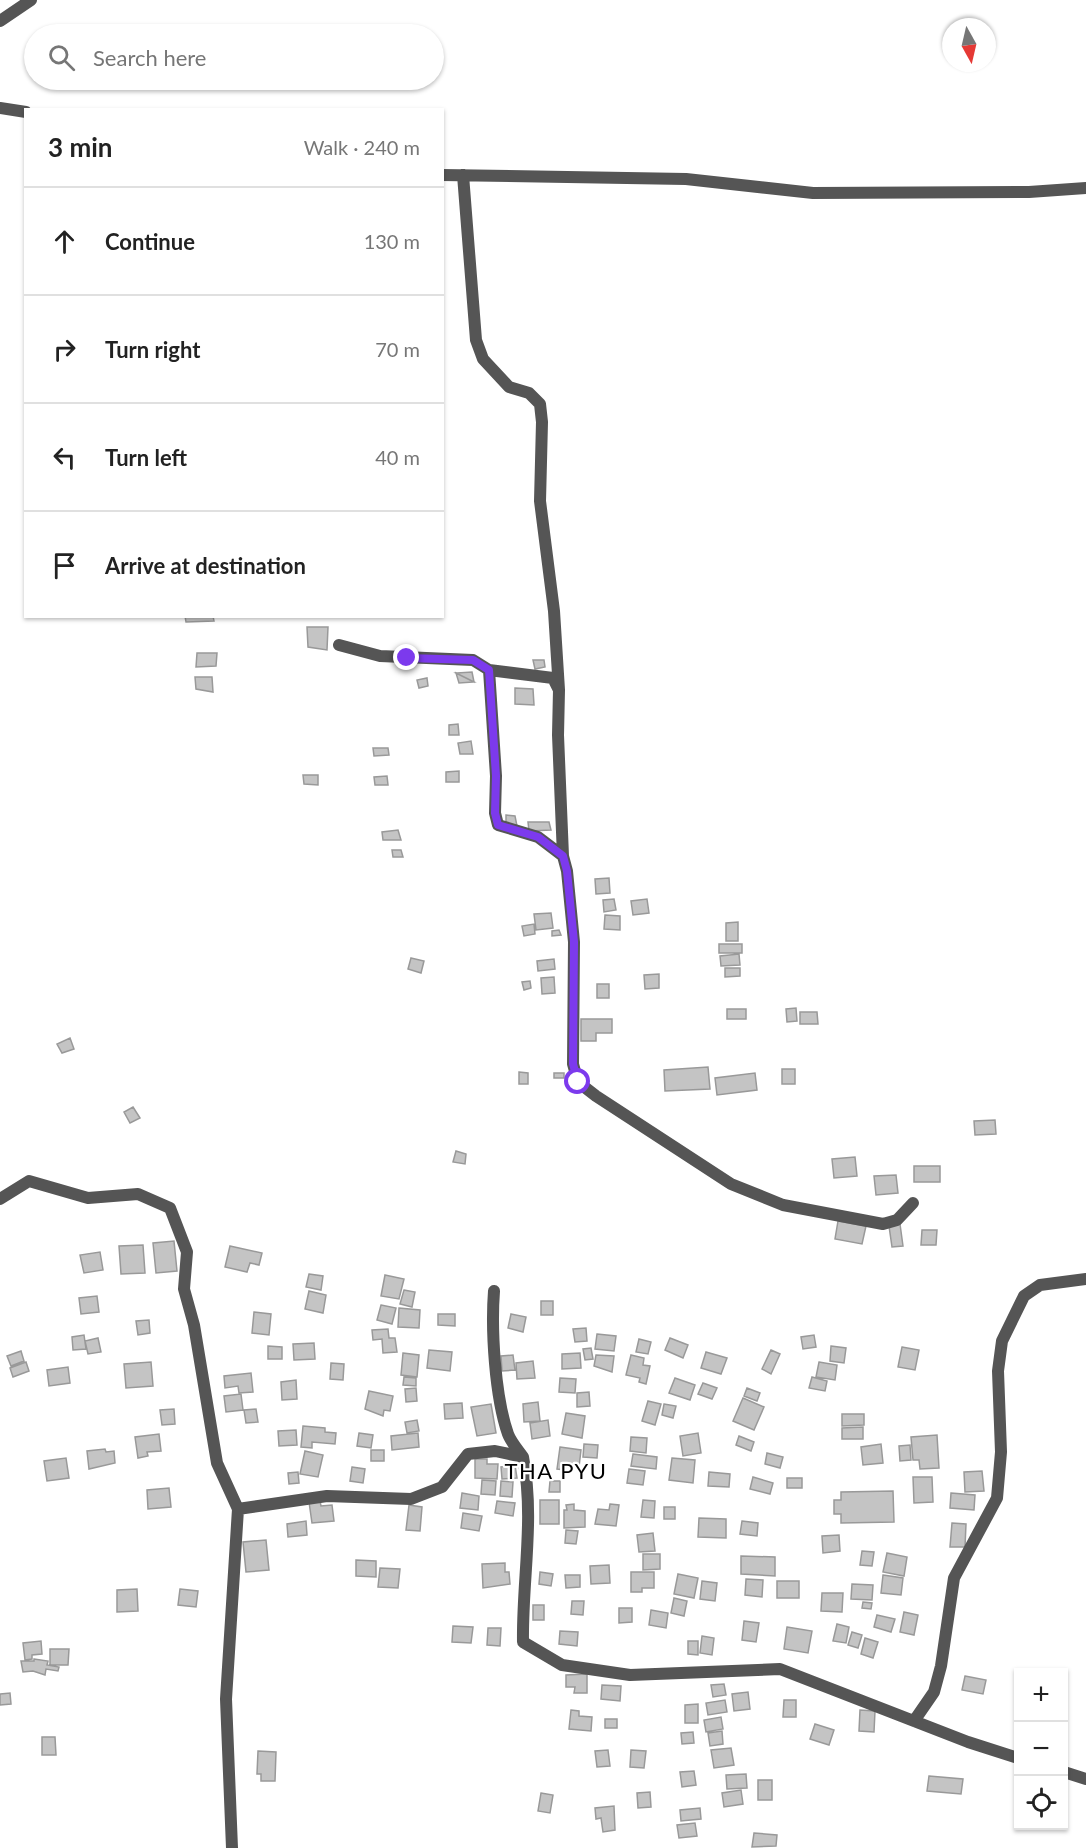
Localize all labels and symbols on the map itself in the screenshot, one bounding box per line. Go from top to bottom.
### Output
north arrow [942,18,996,72]
route end [393,644,419,670]
route start [564,1068,590,1094]
district label: THA PYU [505,1457,607,1484]

